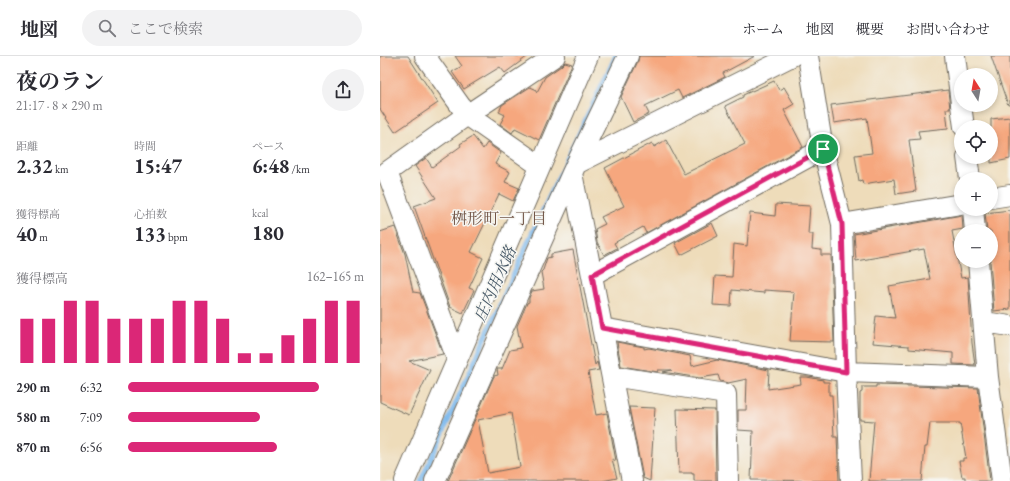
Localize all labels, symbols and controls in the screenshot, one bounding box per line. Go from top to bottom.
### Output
search box [82,10,362,46]
text: 地図 [20,17,58,42]
icon: search [96,17,118,39]
text: ここで検索 [128,19,203,38]
text: ホーム [742,20,784,38]
text: 地図 [806,20,834,38]
text: 概要 [856,20,884,38]
text: お問い合わせ [906,20,990,38]
text: 夜のラン [16,67,104,96]
north arrow [954,68,998,112]
map controls [954,68,998,268]
button: share [322,69,364,111]
text: 21:17 · 8 × 290 m [16,97,103,114]
button: locate [954,120,998,164]
pin [806,132,840,166]
icon: arrive [812,138,834,160]
text: 距離 [16,139,38,153]
text: 時間 [134,139,156,153]
text: ペース [252,139,284,153]
text: 2.32 [16,153,53,179]
text: 15:47 [134,153,182,179]
text: 6:48 [252,153,289,179]
text: km [53,162,69,176]
text: /km [289,162,310,176]
button: + [954,172,998,216]
text: kcal [252,206,269,220]
text: 獲得標高 [16,207,60,221]
text: 心拍数 [134,207,167,221]
district label: 桝形町一丁目 [451,208,547,229]
text: 180 [252,220,284,246]
text: 40 [16,221,37,247]
text: 133 [134,221,166,247]
button: − [954,224,998,268]
text: m [37,230,48,244]
text: bpm [166,230,188,244]
water label: 庄内用水路 [469,242,521,325]
text: 162–165 m [307,268,364,285]
text: 獲得標高 [16,270,68,287]
text: 290 m [16,379,50,396]
text: 6:32 [80,379,102,396]
text: 580 m [16,409,50,426]
text: 7:09 [80,409,102,426]
text: 870 m [16,439,50,456]
text: 6:56 [80,439,102,456]

